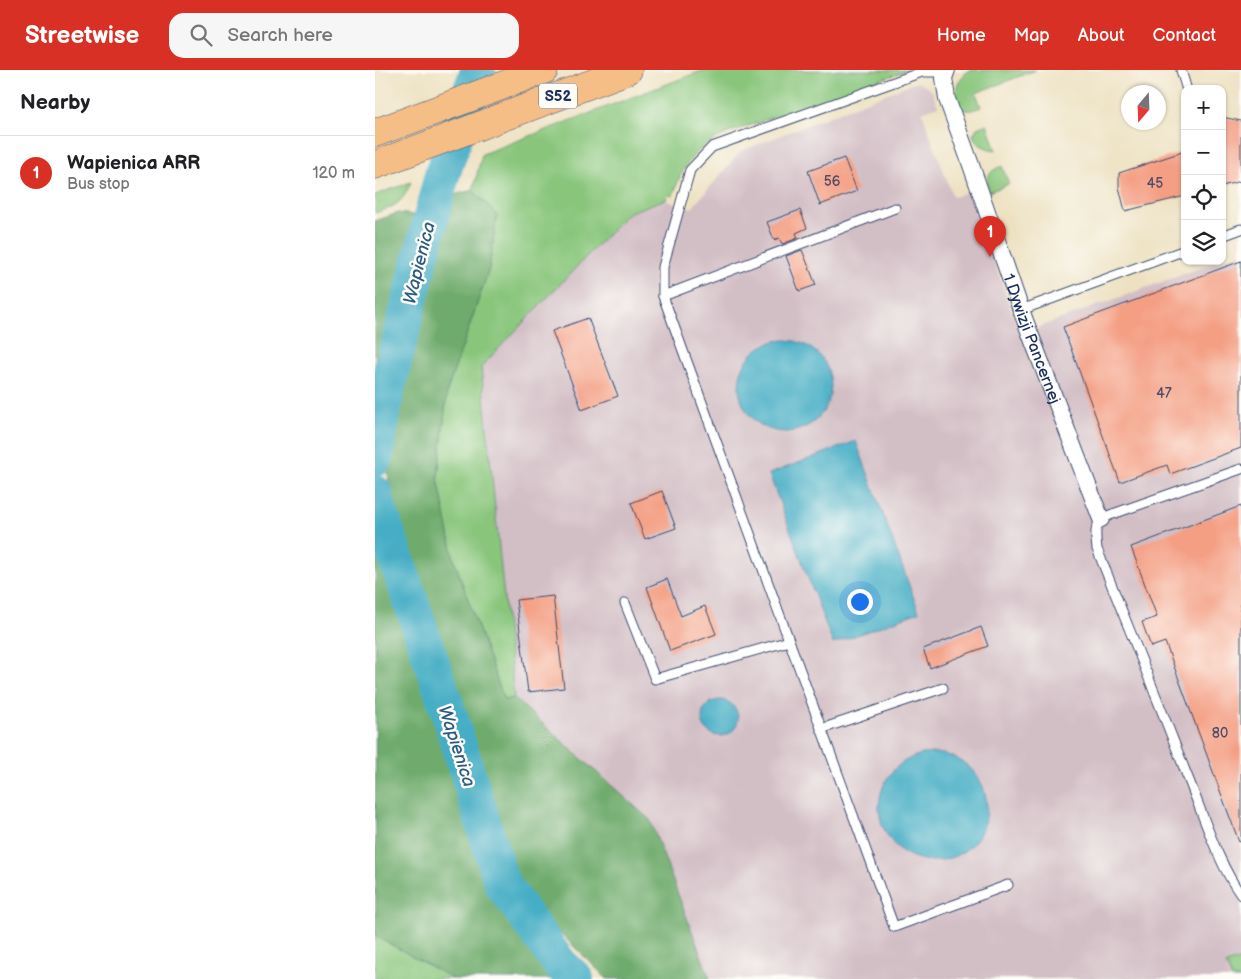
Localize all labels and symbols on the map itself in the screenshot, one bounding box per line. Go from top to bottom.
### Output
road number: S52 [539,84,577,108]
north arrow [1121,85,1166,130]
house number: 56 [824,173,841,190]
house number: 45 [1147,175,1163,192]
pin: 1 [974,216,1006,257]
water label: Wapienica [399,220,440,307]
street label: 1 Dywizji Pancernej [998,271,1064,407]
house number: 47 [1156,385,1172,402]
your location [847,589,873,615]
water label: Wapienica [434,703,480,789]
house number: 80 [1212,725,1228,742]

